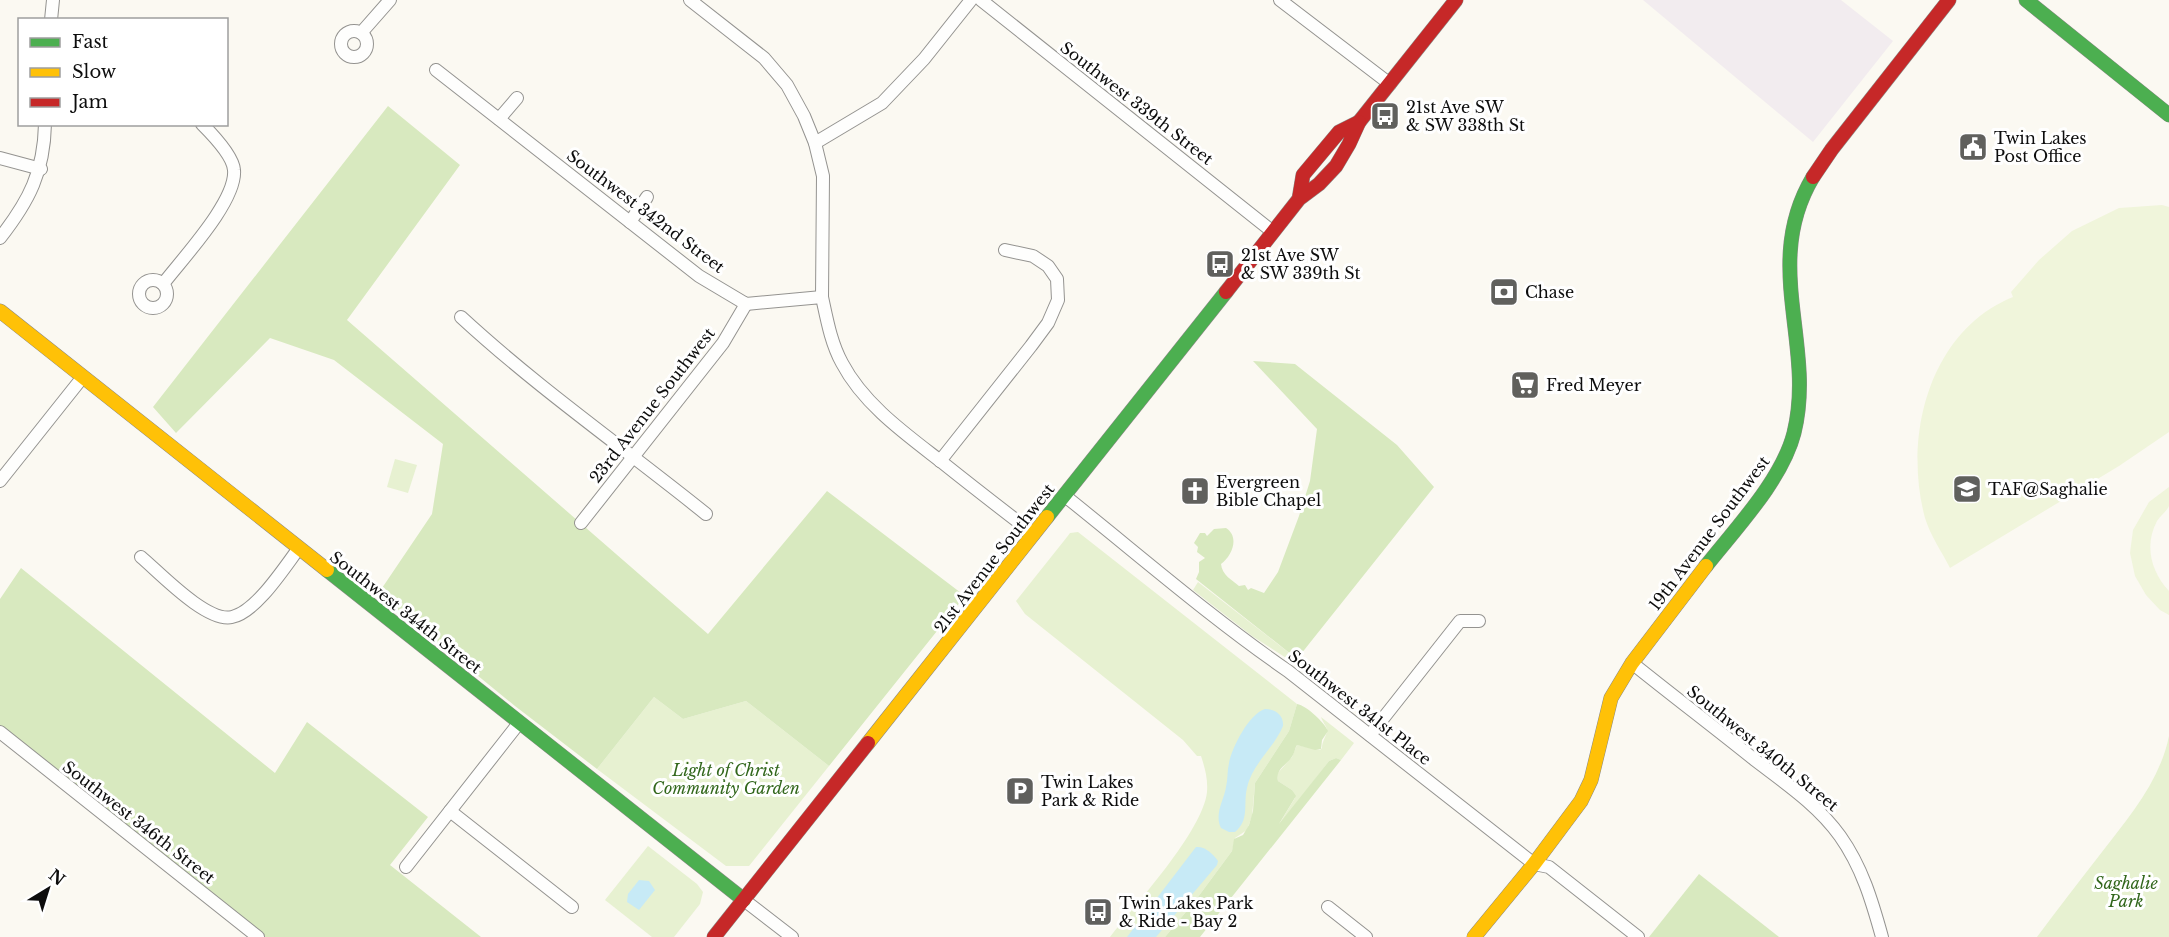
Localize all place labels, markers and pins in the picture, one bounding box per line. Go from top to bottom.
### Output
place label: 21st Ave SW & SW 338th St [1406,97,1525,135]
bus stop icon: 21st Ave SW & SW 338th St [1369,100,1401,132]
place label: Twin Lakes Post Office [1994,128,2087,166]
public building icon: Twin Lakes Post Office [1957,131,1989,163]
place label: 21st Ave SW & SW 339th St [1241,245,1361,283]
bus stop icon: 21st Ave SW & SW 339th St [1204,248,1236,280]
bank icon: Chase [1488,276,1520,308]
place label: Chase [1525,282,1574,302]
supermarket icon: Fred Meyer [1509,369,1541,401]
place label: Fred Meyer [1546,375,1642,395]
place label: Evergreen Bible Chapel [1216,472,1321,510]
school or university icon: TAF@Saghalie [1951,473,1983,505]
church icon: Evergreen Bible Chapel [1179,475,1211,507]
place label: TAF@Saghalie [1988,479,2108,499]
place label: Twin Lakes Park & Ride [1041,772,1139,810]
parking icon: Twin Lakes Park & Ride [1004,775,1036,807]
place label: Twin Lakes Park & Ride - Bay 2 [1119,893,1253,931]
bus stop icon: Twin Lakes Park & Ride - Bay 2 [1082,896,1114,928]

